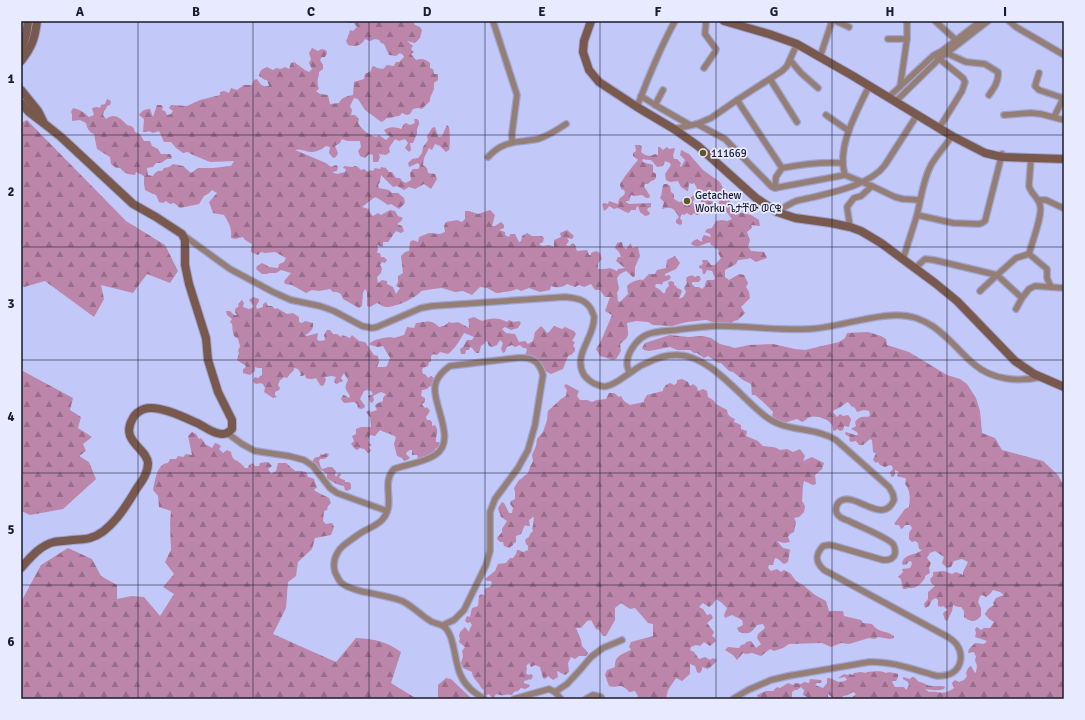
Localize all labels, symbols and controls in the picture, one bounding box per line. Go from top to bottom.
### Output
text: A [76,4,85,20]
text: B [192,4,200,20]
text: C [307,4,315,20]
text: D [423,4,432,20]
text: E [538,4,546,20]
text: F [655,4,662,20]
text: G [770,4,778,20]
text: H [886,4,894,20]
text: I [1003,4,1007,20]
text: 1 [7,71,15,87]
place label: 111669 [711,147,747,160]
marker: 111669 [698,148,708,158]
text: 2 [7,184,15,200]
place label: Getachew Worku ጌታቸው ወርቁ [695,189,782,215]
marker: Getachew Worku ጌታቸው ወርቁ [682,196,692,206]
text: 3 [7,296,15,312]
text: 4 [7,409,15,425]
text: 5 [7,522,15,538]
text: 6 [7,634,15,650]

